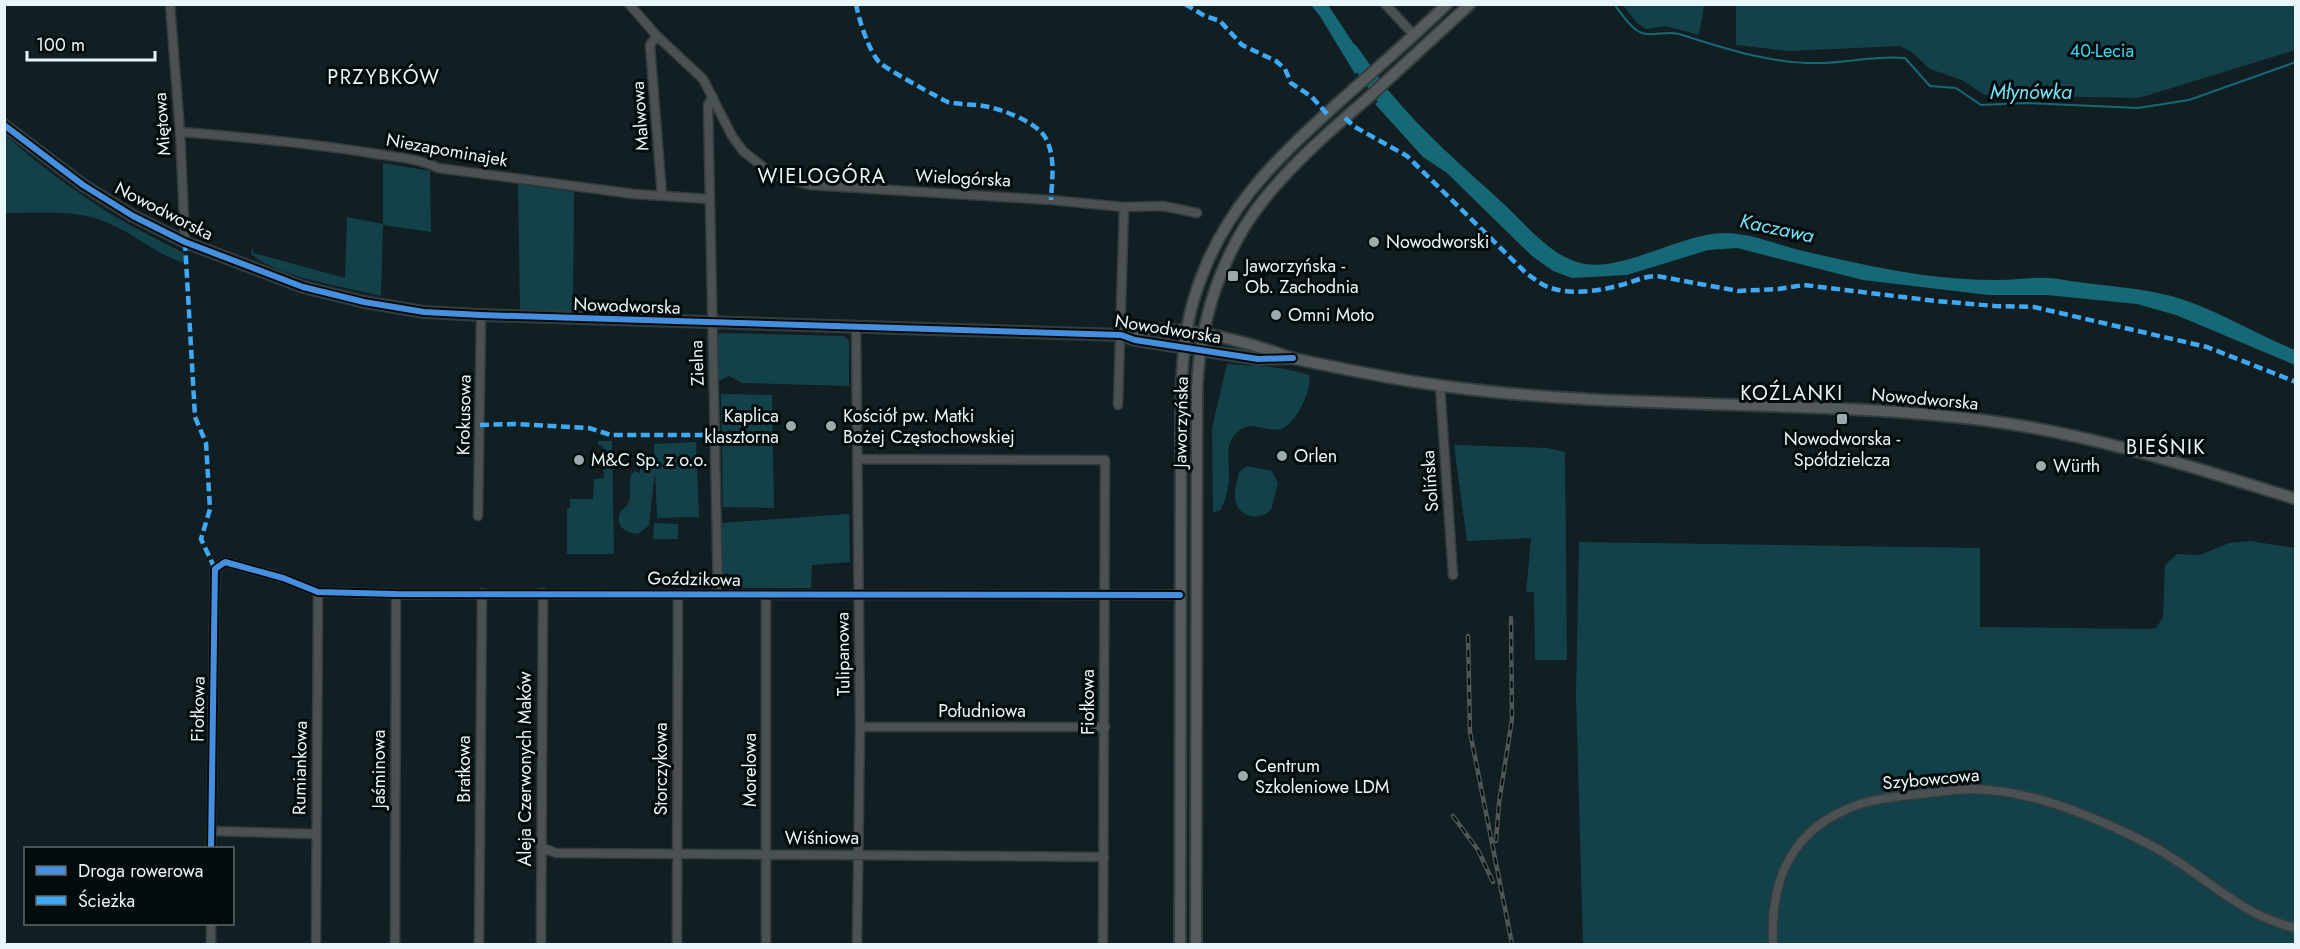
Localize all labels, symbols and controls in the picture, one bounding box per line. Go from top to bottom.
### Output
scale bar [27,24,154,62]
text: 100 m [36,32,85,58]
park label: 40-Lecia [2070,38,2134,64]
district label: PRZYBKÓW [327,63,441,92]
water label: Młynówka [1990,78,2072,107]
street label: Malwowa [625,80,655,152]
street label: Miętowa [147,92,177,156]
street label: Niezapominajek [384,127,510,174]
district label: WIELOGÓRA [757,162,887,191]
street label: Wielogórska [914,163,1012,193]
street label: Nowodworska [110,175,218,247]
water label: Kaczawa [1737,206,1817,251]
place label: Nowodworski [1386,229,1489,255]
marker: Nowodworski [1367,235,1381,249]
place label: Jaworzyńska - Ob. Zachodnia [1243,253,1359,300]
marker: Jaworzyńska - Ob. Zachodnia [1226,269,1240,283]
street label: Nowodworska [573,291,681,321]
place label: Omni Moto [1288,302,1375,328]
street label: Nowodworska [1113,308,1223,350]
marker: Omni Moto [1269,308,1283,322]
street label: Zielna [683,340,711,386]
street label: Krokusowa [450,374,478,456]
street label: Jaworzyńska [1167,376,1195,470]
district label: KOŹLANKI [1740,379,1844,408]
street label: Nowodworska [1870,381,1980,417]
place label: Kaplica klasztorna [704,403,779,450]
place label: Kościół pw. Matki Bożej Częstochowskiej [843,403,1015,450]
marker: Nowodworska - Spółdzielcza [1835,412,1849,426]
marker: Kaplica klasztorna [784,419,798,433]
marker: Kościół pw. Matki Bożej Częstochowskiej [824,419,838,433]
place label: Nowodworska - Spółdzielcza [1784,426,1900,473]
district label: BIEŚNIK [2126,433,2206,462]
place label: Orlen [1294,443,1337,469]
place label: M&C Sp. z o.o. [591,447,708,473]
marker: Orlen [1275,449,1289,463]
street label: Solińska [1415,449,1445,513]
marker: M&C Sp. z o.o. [572,453,586,467]
place label: Würth [2053,453,2100,479]
marker: Würth [2034,459,2048,473]
street label: Goździkowa [647,565,741,593]
street label: Tulipanowa [829,612,857,696]
street label: Fiołkowa [1075,669,1101,735]
street label: Aleja Czerwonych Maków [512,671,538,867]
street label: Fiołkowa [184,676,212,742]
street label: Południowa [938,698,1026,724]
street label: Rumiankowa [286,721,314,815]
street label: Storczykowa [648,722,674,816]
street label: Jaśminowa [366,730,392,810]
street label: Morelowa [737,733,763,807]
street label: Bratkowa [451,735,477,803]
place label: Centrum Szkoleniowe LDM [1255,753,1389,800]
street label: Szybowcowa [1881,762,1981,796]
marker: Centrum Szkoleniowe LDM [1236,769,1250,783]
street label: Wiśniowa [785,825,859,851]
legend [24,847,234,925]
text: Droga rowerowa [78,858,203,884]
text: Ścieżka [78,888,135,914]

